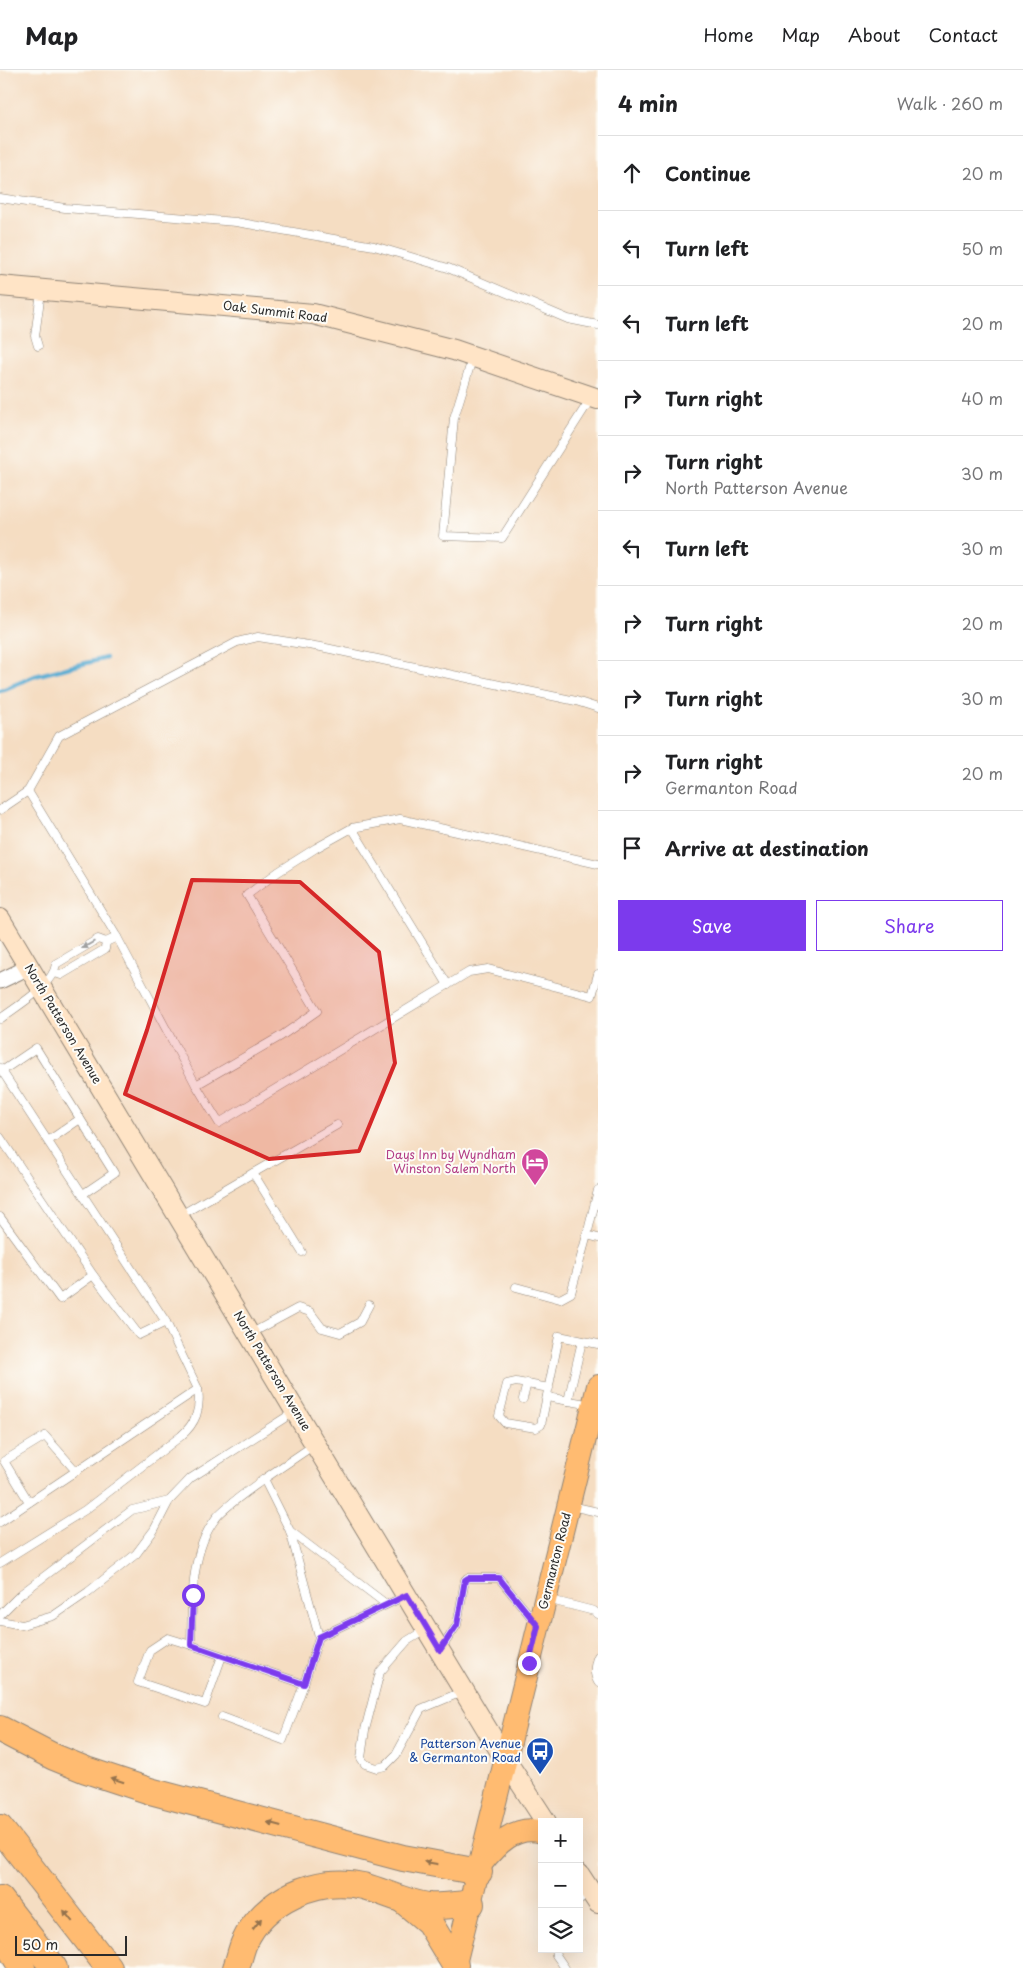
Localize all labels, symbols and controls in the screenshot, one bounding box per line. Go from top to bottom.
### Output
text: Map [25,17,78,53]
text: Home [703,21,753,48]
text: Map [781,21,820,48]
text: About [848,21,900,48]
text: Contact [928,21,998,48]
text: 4 min [618,87,678,119]
text: Walk · 260 m [897,91,1003,115]
icon: ahead [618,159,646,187]
text: Continue [665,159,751,187]
text: 20 m [962,161,1003,185]
icon: left [618,234,646,262]
text: Turn left [665,234,749,262]
text: 50 m [962,236,1003,260]
street label: Oak Summit Road [222,296,328,326]
icon: left [618,309,646,337]
text: Turn left [665,309,749,337]
text: 20 m [962,311,1003,335]
icon: right [618,384,646,412]
text: Turn right [665,384,763,412]
text: 40 m [961,386,1003,410]
text: Turn right [665,447,763,475]
icon: right [618,459,646,487]
text: 30 m [961,461,1003,485]
text: North Patterson Avenue [665,475,848,499]
icon: left [618,534,646,562]
text: Turn left [665,534,749,562]
text: 30 m [961,536,1003,560]
icon: right [618,609,646,637]
text: Turn right [665,609,763,637]
text: 20 m [962,611,1003,635]
icon: right [618,684,646,712]
text: Turn right [665,684,763,712]
text: 30 m [961,686,1003,710]
text: Turn right [665,747,763,775]
icon: right [618,759,646,787]
text: 20 m [962,761,1003,785]
text: Germanton Road [665,775,798,799]
icon: arrive [618,834,646,862]
text: Arrive at destination [665,834,869,862]
button: Save [618,900,806,951]
button: Share [816,900,1003,951]
one-way arrow [81,941,96,949]
street label: North Patterson Avenue [21,960,107,1087]
place label: Days Inn by Wyndham Winston Salem North [386,1145,516,1177]
hotel icon: Days Inn by Wyndham Winston Salem North [520,1147,550,1186]
street label: North Patterson Avenue [230,1307,316,1434]
street label: Germanton Road [533,1510,575,1611]
route start [182,1584,205,1607]
route end [518,1652,541,1675]
place label: Patterson Avenue & Germanton Road [409,1734,521,1766]
bus stop icon: Patterson Avenue & Germanton Road [525,1736,555,1775]
one-way arrow [110,1776,125,1783]
map controls [538,1818,583,1953]
button: + [538,1818,583,1863]
one-way arrow [266,1820,281,1828]
one-way arrow [423,1859,439,1867]
button: − [538,1863,583,1908]
button: layers [538,1908,583,1953]
one-way arrow [63,1910,74,1923]
one-way arrow [252,1918,262,1931]
scale bar [15,1933,128,1956]
text: 50 m [22,1934,58,1955]

